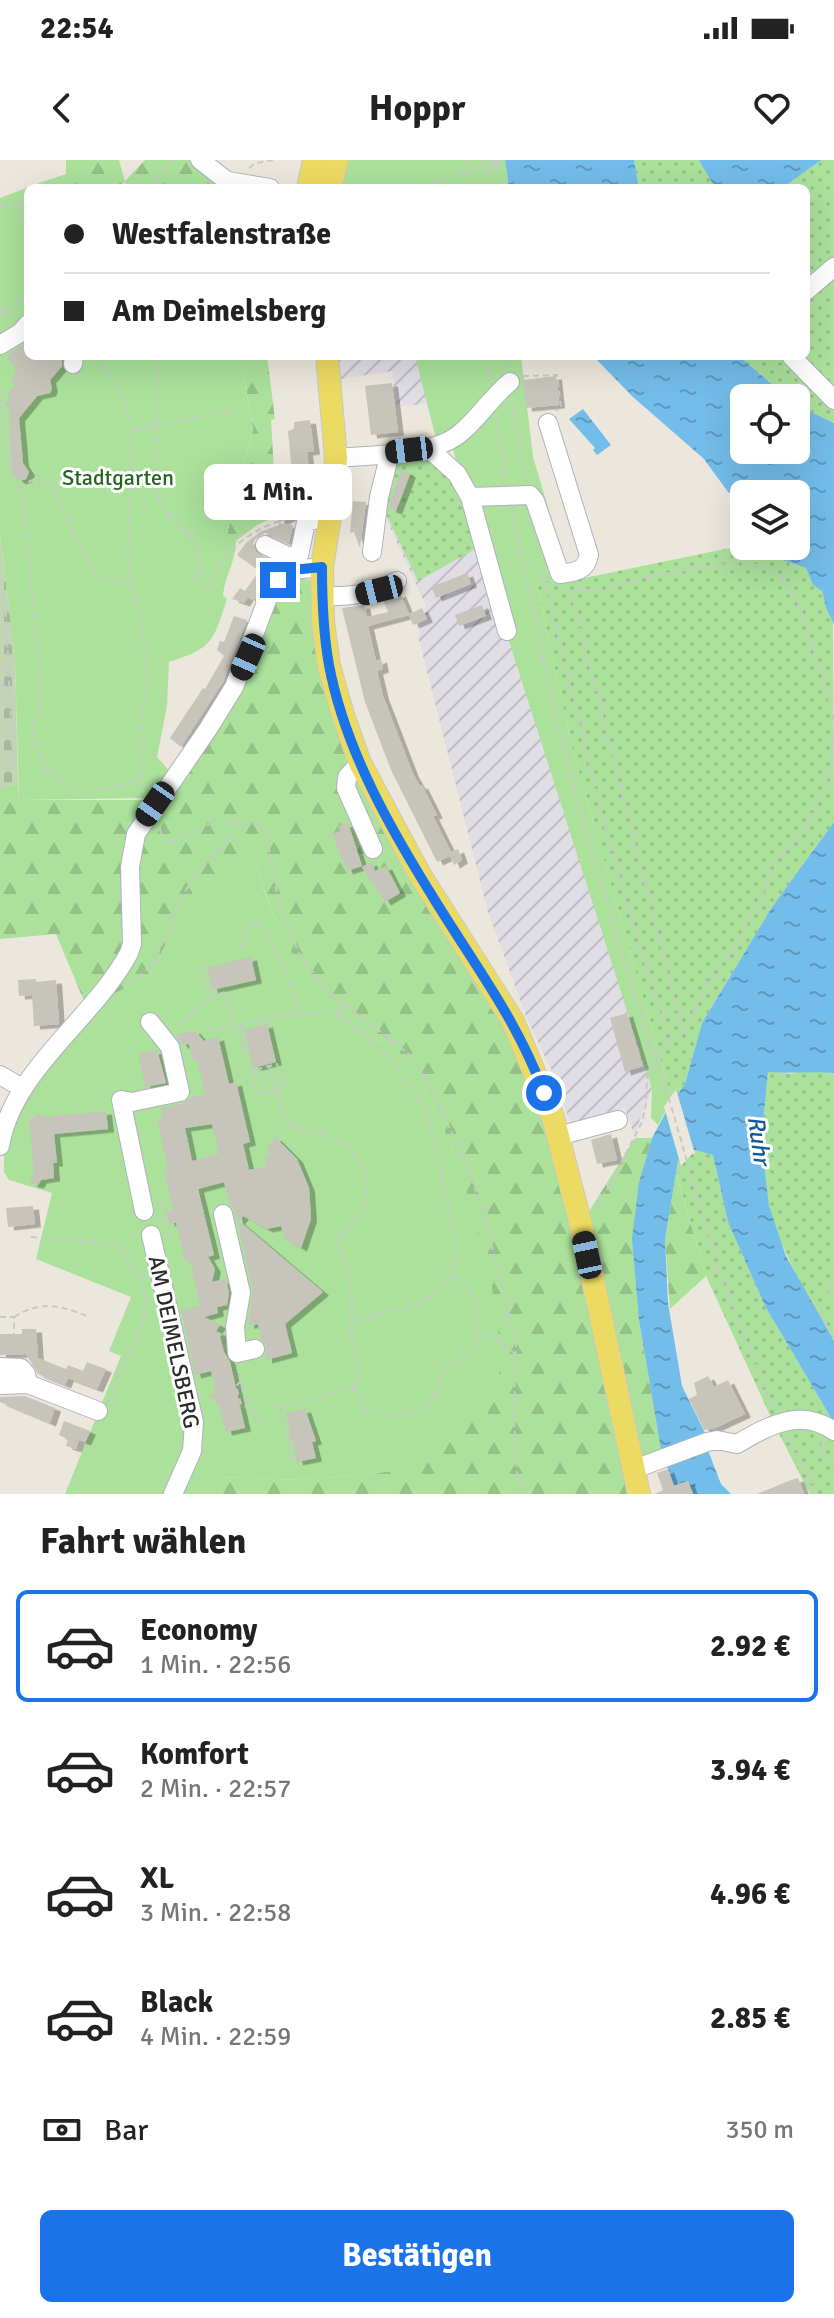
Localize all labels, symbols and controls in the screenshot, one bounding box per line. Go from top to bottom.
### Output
text: 22:54 [40,10,114,47]
icon: back [40,86,84,130]
text: Hoppr [369,86,465,131]
icon: heart [750,86,794,130]
text: Westfalenstraße [112,216,331,253]
text: Am Deimelsberg [112,293,326,330]
map controls [730,384,810,560]
button: locate [730,384,810,464]
car [384,435,434,465]
park label: Stadtgarten [62,464,174,491]
callout: 1 Min. [204,464,352,520]
text: 1 Min. [243,476,313,508]
button: layers [730,480,810,560]
route end [260,562,296,598]
car [353,573,405,607]
car [227,630,269,684]
car [131,777,179,831]
route start [526,1075,562,1111]
water label: Ruhr [741,1114,778,1169]
car [570,1229,604,1281]
street label: AM DEIMELSBERG [143,1253,205,1431]
text: Fahrt wählen [40,1519,246,1564]
icon: car [44,1610,116,1682]
text: Economy [140,1612,257,1649]
text: 2.92 € [710,1628,790,1665]
text: 1 Min. · 22:56 [140,1649,291,1681]
icon: car [44,1734,116,1806]
text: Komfort [140,1736,249,1773]
text: 3.94 € [710,1752,790,1789]
text: 2 Min. · 22:57 [140,1773,291,1805]
icon: car [44,1858,116,1930]
text: XL [140,1860,174,1897]
text: 4.96 € [710,1876,790,1913]
text: 3 Min. · 22:58 [140,1897,291,1929]
icon: car [44,1982,116,2054]
text: Black [140,1984,213,2021]
text: 2.85 € [710,2000,790,2037]
text: 4 Min. · 22:59 [140,2021,291,2053]
icon: cash [40,2108,84,2152]
text: Bar [104,2112,148,2149]
text: 350 m [725,2114,794,2146]
button: Bestätigen [40,2210,794,2302]

